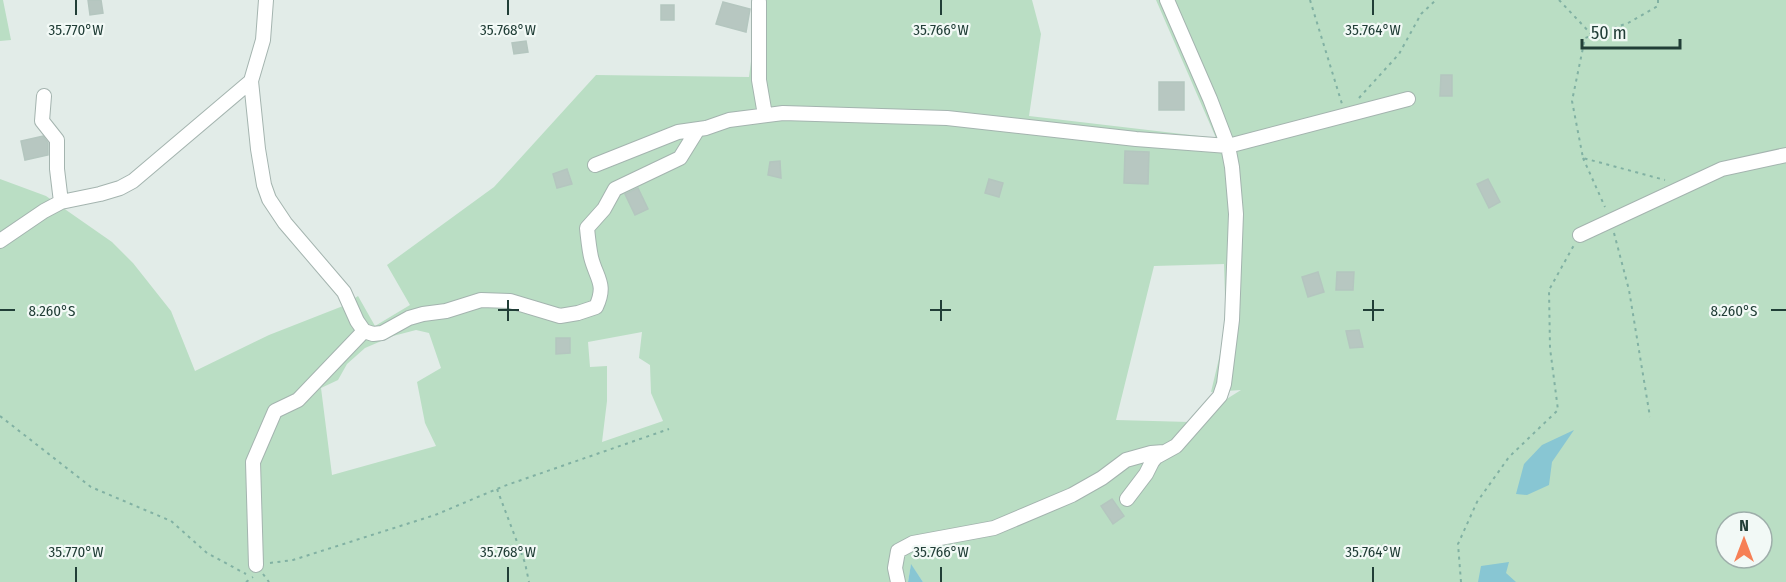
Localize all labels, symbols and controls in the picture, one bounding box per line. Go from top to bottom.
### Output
scale bar [1582,12,1680,50]
text: 35.770°W [49,21,103,39]
text: 35.768°W [480,21,536,39]
text: 35.766°W [913,21,969,39]
text: 35.764°W [1345,21,1401,39]
text: 50 m [1591,22,1627,44]
text: 8.260°S [28,302,76,320]
text: 8.260°S [1710,302,1758,320]
north arrow [1714,510,1774,570]
text: N [1739,516,1749,535]
text: 35.770°W [49,543,103,561]
text: 35.768°W [480,543,536,561]
text: 35.766°W [913,543,969,561]
text: 35.764°W [1345,543,1401,561]

